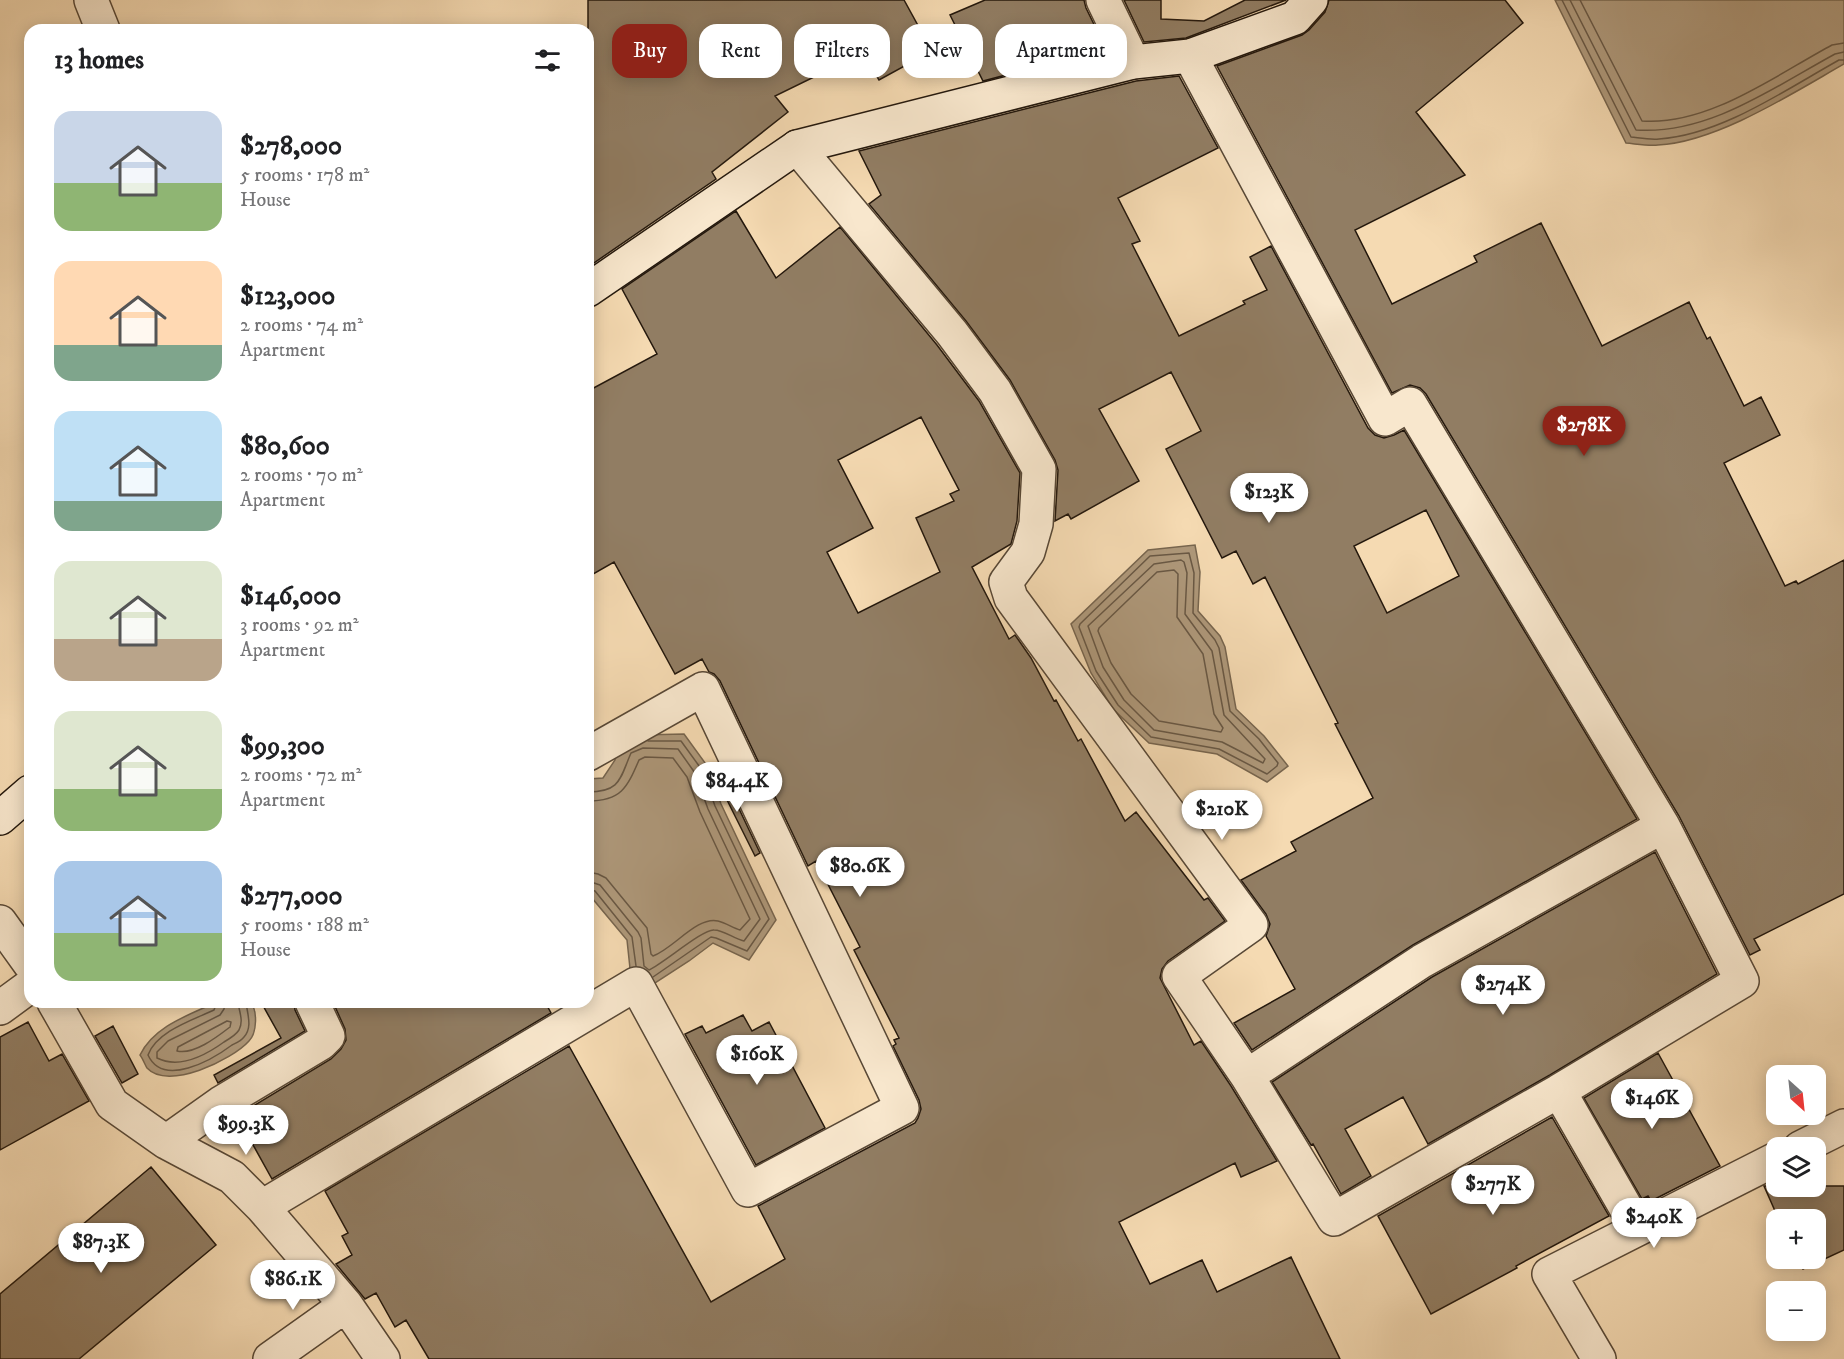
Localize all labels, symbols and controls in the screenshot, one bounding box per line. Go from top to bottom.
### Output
chip: Buy [612,24,687,78]
chip: Rent [699,24,782,78]
chip: Filters [794,24,890,78]
chip: New [902,24,983,78]
chip: Apartment [995,24,1127,78]
text: 13 homes [54,44,144,77]
icon: filters [531,44,564,77]
text: $278,000 [240,130,342,163]
icon: home [102,135,174,207]
text: 5 rooms · 178 m² [240,163,369,188]
text: House [240,188,291,213]
text: $123,000 [240,280,335,313]
icon: home [102,285,174,357]
text: 2 rooms · 74 m² [240,313,363,338]
text: Apartment [240,338,325,363]
pin: $278K [1542,406,1626,457]
text: $278K [1557,413,1611,438]
text: $80,600 [240,430,330,463]
icon: home [102,435,174,507]
text: 2 rooms · 70 m² [240,463,363,488]
pin: $123K [1227,473,1311,524]
text: $123K [1244,480,1294,505]
text: Apartment [240,488,325,513]
text: $146,000 [240,580,341,613]
icon: home [102,585,174,657]
text: 3 rooms · 92 m² [240,613,359,638]
text: Apartment [240,638,325,663]
text: $99,300 [240,730,325,763]
icon: home [102,735,174,807]
pin: $84.4K [688,762,786,813]
text: 2 rooms · 72 m² [240,763,362,788]
text: $84.4K [705,769,769,794]
text: Apartment [240,788,325,813]
pin: $210K [1180,790,1264,841]
text: $210K [1196,797,1248,822]
pin: $80.6K [811,847,909,898]
text: $80.6K [830,854,890,879]
text: $277,000 [240,880,343,913]
icon: home [102,885,174,957]
text: 5 rooms · 188 m² [240,913,369,938]
text: House [240,938,291,963]
pin: $274K [1461,965,1545,1016]
text: $274K [1475,972,1531,997]
pin: $160K [715,1035,799,1086]
text: $160K [730,1042,784,1067]
north arrow [1766,1065,1826,1125]
map controls [1766,1065,1826,1341]
pin: $146K [1610,1079,1694,1130]
text: $146K [1625,1086,1679,1111]
pin: $99.3K [197,1105,295,1156]
text: $99.3K [217,1112,275,1137]
button: layers [1766,1137,1826,1197]
pin: $277K [1451,1165,1535,1216]
text: $277K [1465,1172,1521,1197]
pin: $240K [1612,1198,1696,1249]
text: $240K [1625,1205,1683,1230]
button: + [1766,1209,1826,1269]
pin: $87.3K [52,1223,150,1274]
text: $87.3K [72,1230,130,1255]
pin: $86.1K [244,1260,342,1311]
text: $86.1K [264,1267,322,1292]
button: − [1766,1281,1826,1341]

